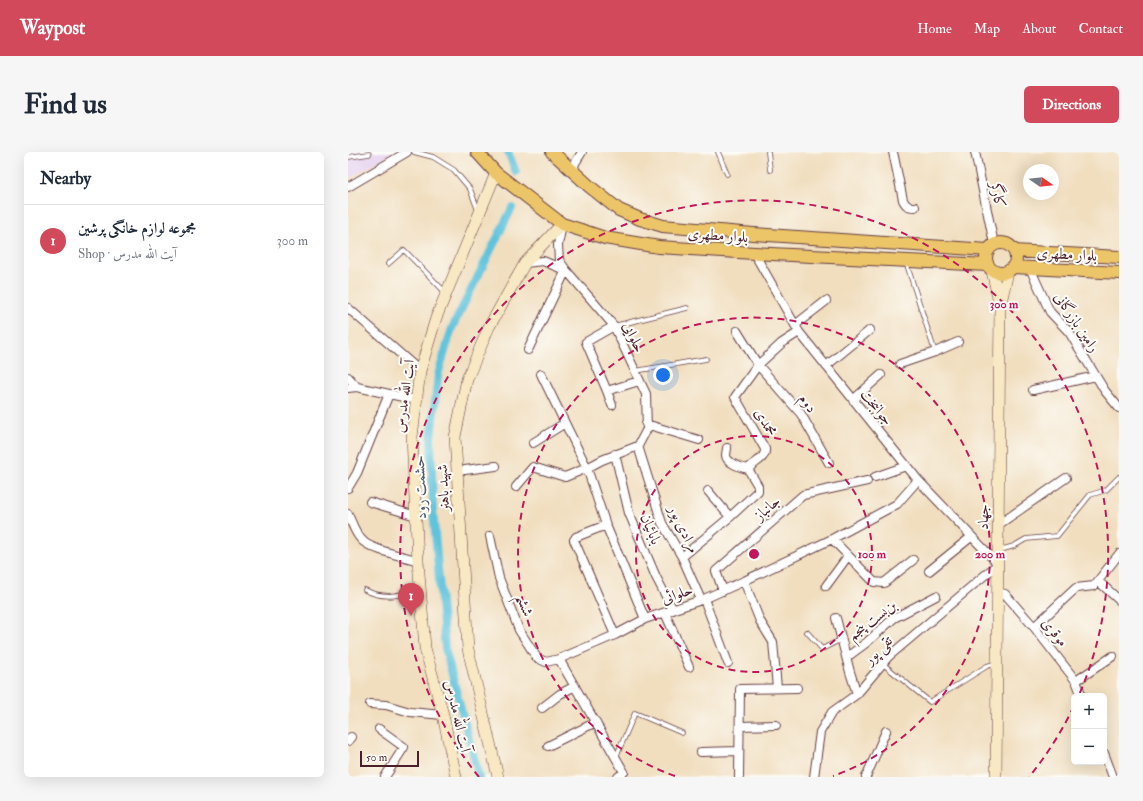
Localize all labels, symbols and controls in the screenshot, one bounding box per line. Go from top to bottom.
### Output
text: Waypost [20,16,85,40]
text: Home [917,20,952,37]
text: Map [974,20,1000,37]
text: About [1022,20,1056,37]
text: Contact [1078,20,1123,37]
button: Directions [1024,86,1119,123]
text: Find us [24,87,107,122]
north arrow [1023,164,1059,200]
text: Nearby [40,168,91,189]
street label: کارگر [985,178,1010,210]
text: مجموعه لوازم خانگی پرشین [78,219,196,238]
street label: بلوار مطهری [687,224,749,247]
text: 1 [51,233,55,249]
text: 300 m [277,233,308,249]
street label: بلوار مطهری [1036,243,1098,266]
text: Shop · آیت الله مدرس [78,246,177,262]
street label: رامین بازرگانی [1050,289,1104,356]
text: 300 m [990,297,1019,312]
street label: حلوایی [618,319,649,356]
street label: آیت الله مدرس [387,356,419,434]
your location [653,365,673,385]
street label: جوانبخت [856,385,897,429]
street label: دوم [792,390,821,419]
street label: محمدی [750,405,781,440]
water label: حشمت رود [409,454,431,520]
street label: شهید باهنر [433,464,454,514]
street label: جانباز [749,492,784,526]
street label: مرادی پور [662,500,703,557]
street label: جهاد [974,504,993,530]
street label: بابائیان [636,511,666,548]
centre of rings [747,547,761,561]
text: 100 m [858,547,887,562]
text: 200 m [975,547,1006,562]
street label: حلوائی [659,580,695,609]
pin: 1 [398,583,424,616]
street label: ششم [507,591,537,621]
street label: بن‌بست پنجم [844,596,903,648]
street label: موقری [1037,614,1072,651]
street label: تقی پور [858,632,898,671]
street label: آیت الله مدرس [440,677,478,756]
map controls [1071,693,1107,765]
button: + [1071,693,1107,729]
button: − [1071,729,1107,765]
scale bar [360,749,419,768]
text: 50 m [366,751,387,764]

